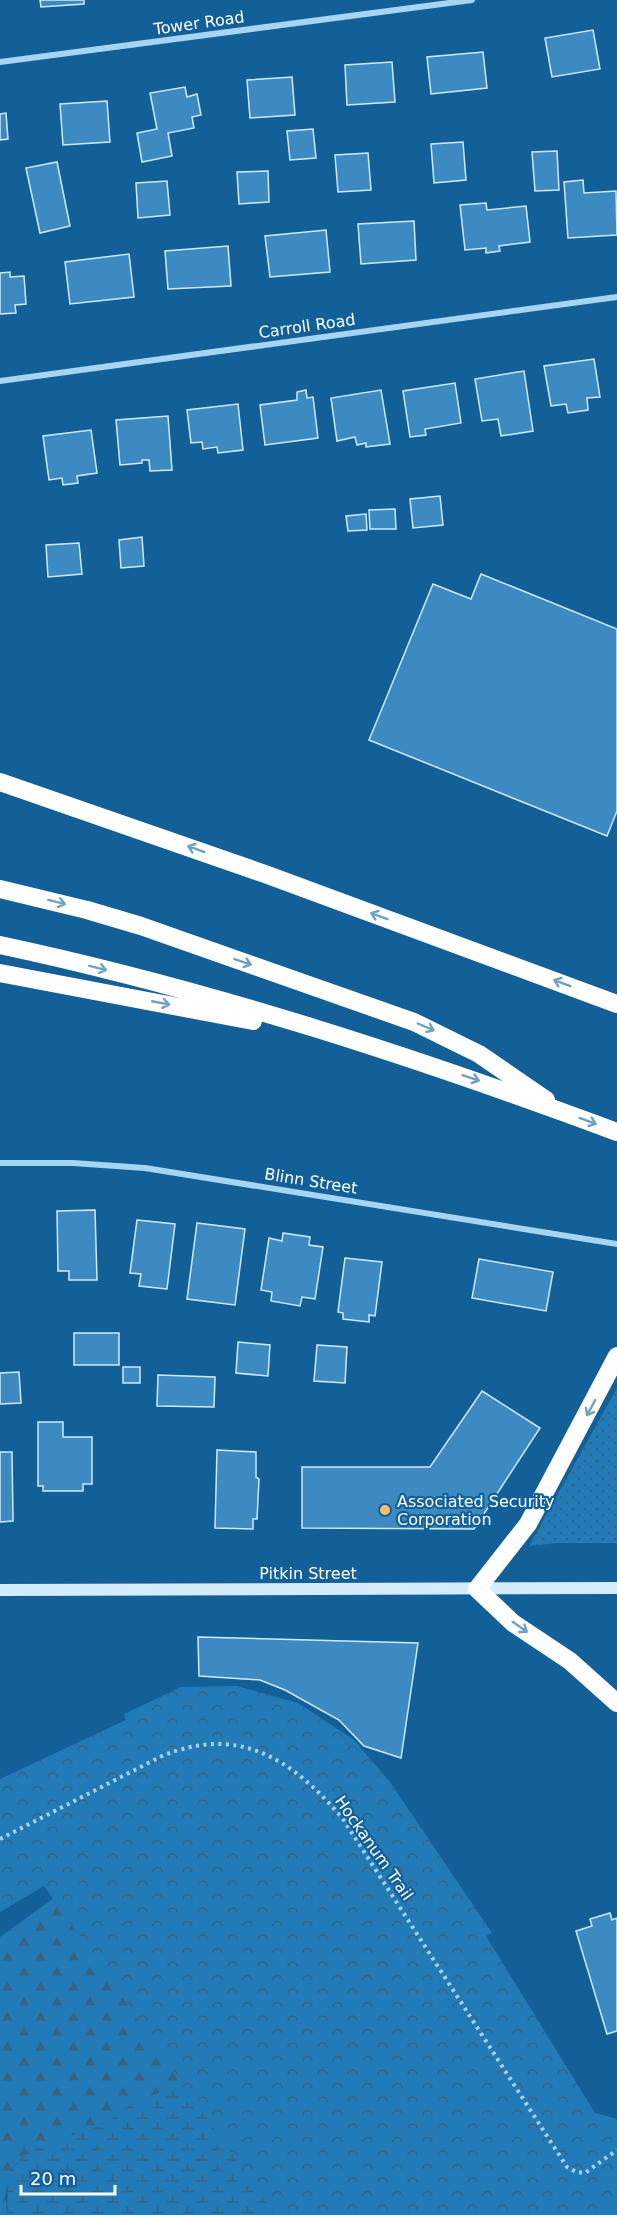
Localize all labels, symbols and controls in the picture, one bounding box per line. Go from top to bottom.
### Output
street label: Tower Road [151,7,246,39]
street label: Carroll Road [257,310,357,342]
one-way arrow [187,843,206,854]
one-way arrow [47,897,66,908]
one-way arrow [370,910,389,921]
one-way arrow [233,957,252,968]
one-way arrow [88,962,107,974]
one-way arrow [553,977,572,988]
one-way arrow [150,998,170,1009]
one-way arrow [417,1023,435,1034]
one-way arrow [461,1074,480,1085]
one-way arrow [578,1116,597,1127]
street label: Blinn Street [263,1164,359,1198]
one-way arrow [585,1399,597,1416]
place label: Associated Security Corporation [397,1492,555,1529]
marker: Associated Security Corporation [378,1503,392,1517]
street label: Pitkin Street [259,1564,357,1583]
one-way arrow [512,1621,528,1634]
street label: Hockanum Trail [331,1792,417,1904]
scale bar [21,2158,116,2196]
text: 20 m [30,2168,76,2189]

